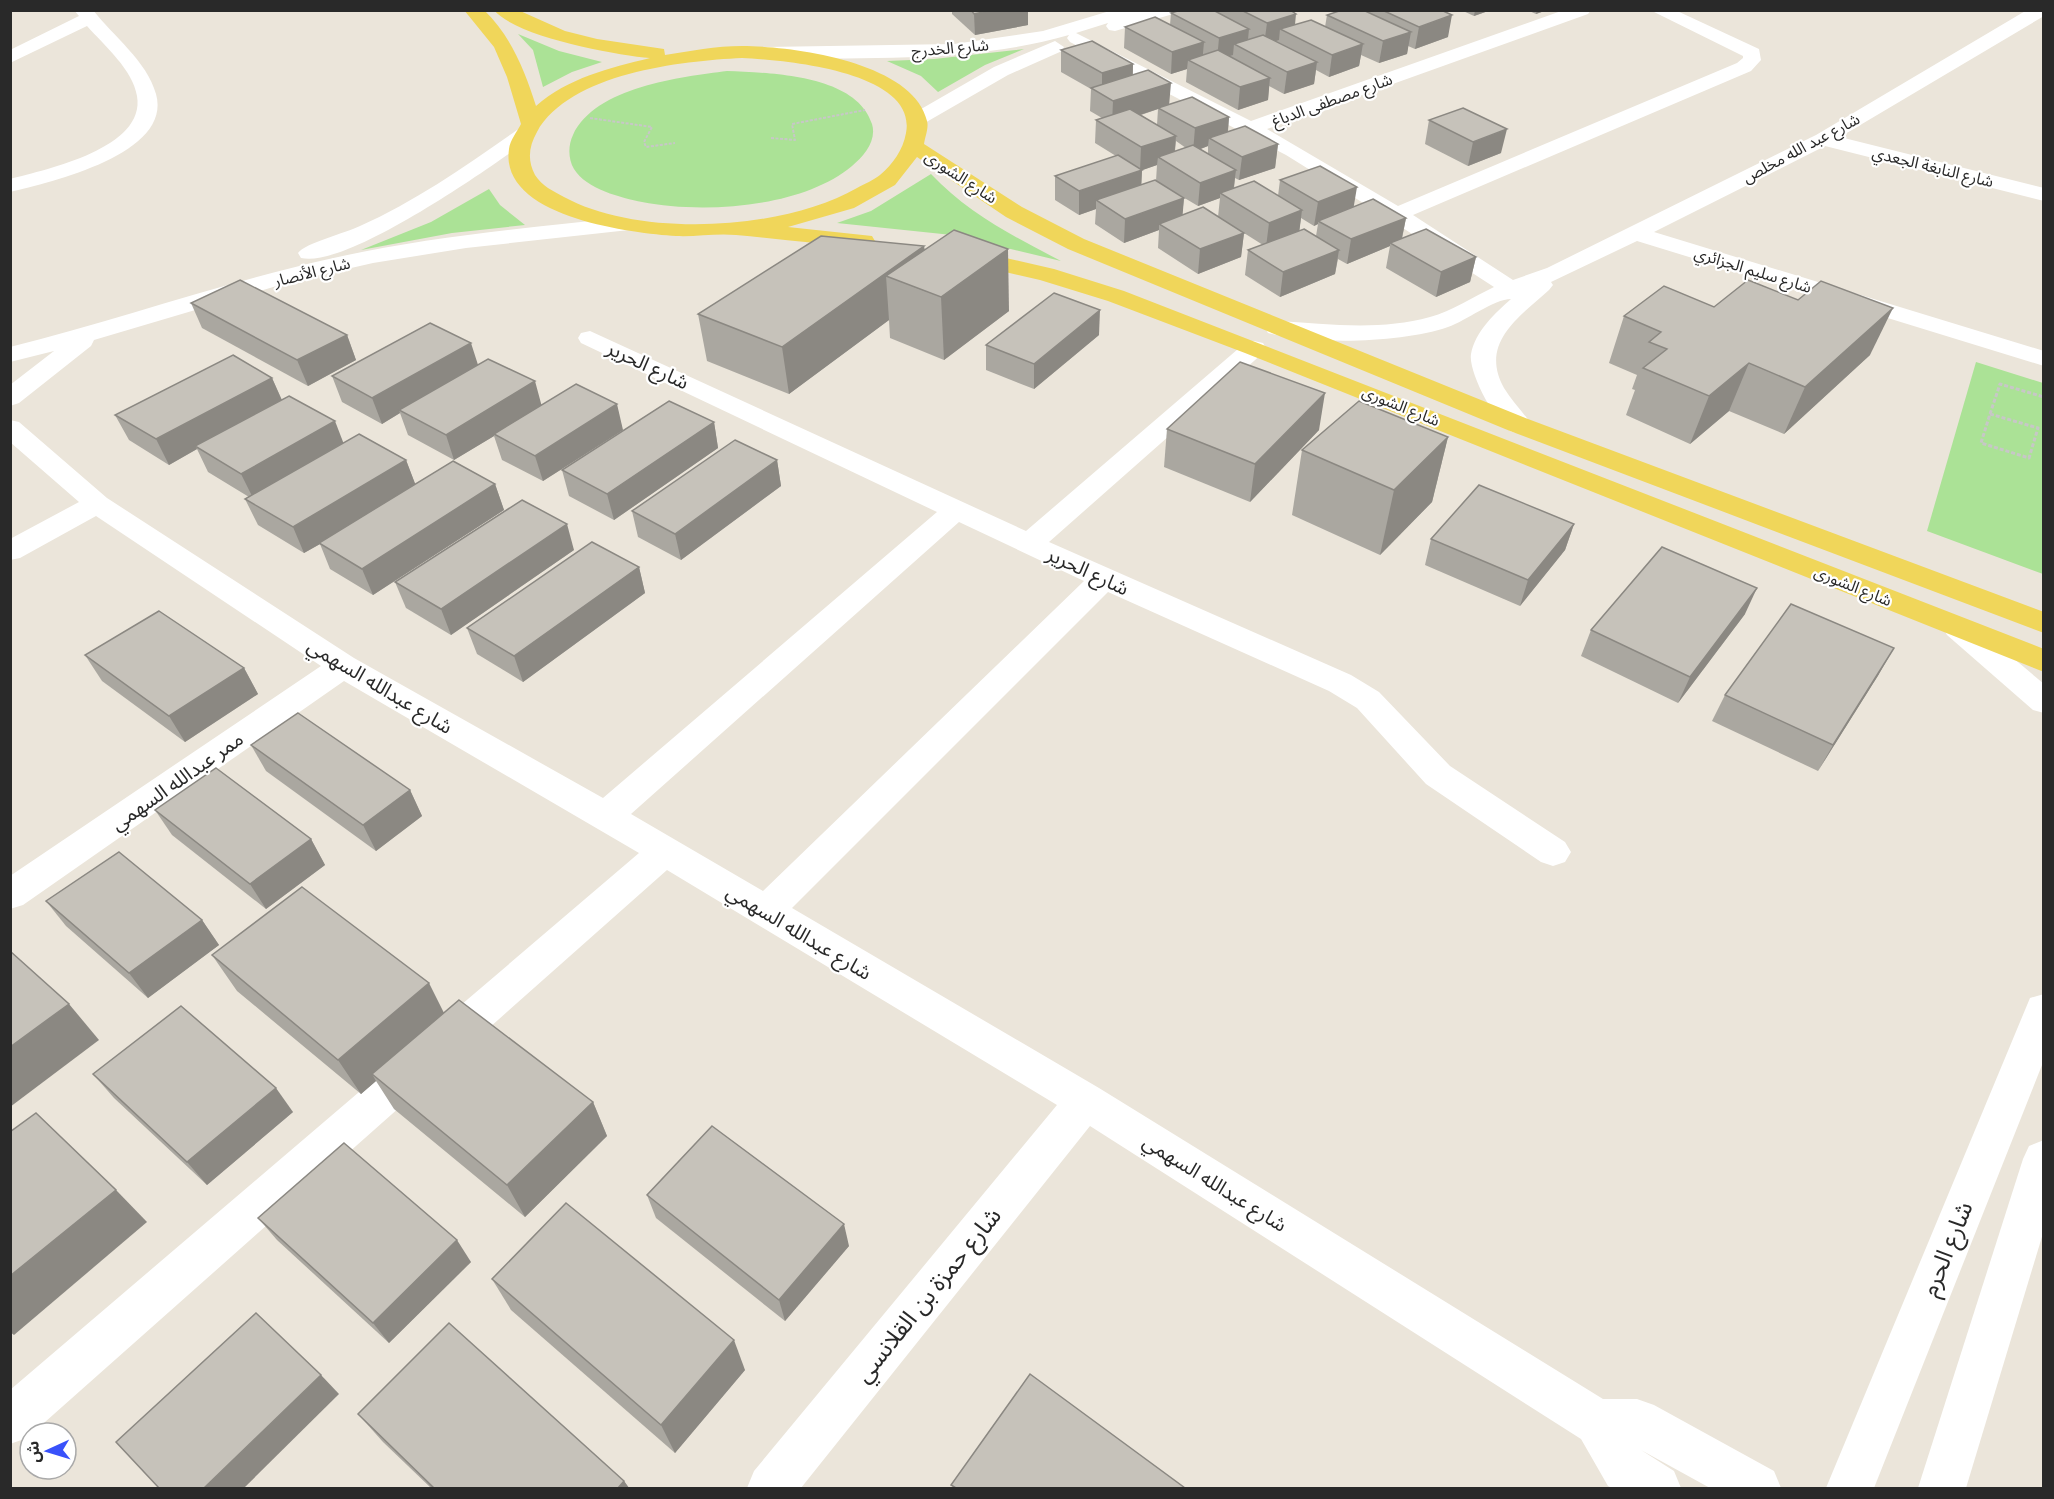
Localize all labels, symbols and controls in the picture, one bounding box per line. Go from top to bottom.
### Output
street label: شارع الخدرج [910,35,990,64]
street label: شارع مصطفى الدباغ [1269,69,1396,133]
street label: شارع عبد الله مخلص [1739,109,1864,190]
street label: شارع النابغة الجعدي [1870,143,1996,194]
street label: شارع الشورى [920,147,1001,210]
street label: شارع سليم الجزائري [1691,243,1814,300]
street label: شارع الأنصار [271,253,353,294]
street label: شارع الحرير [601,335,693,397]
street label: شارع الشورى [1358,382,1443,433]
street label: شارع الحرير [1041,541,1133,603]
street label: شارع الشورى [1810,562,1895,613]
street label: شارع عبدالله السهمي [301,633,457,742]
street label: ممر عبدالله السهمي [106,726,250,839]
street label: شارع عبدالله السهمي [720,879,876,988]
street label: شارع عبدالله السهمي [1137,1129,1291,1240]
street label: شارع الحرم [1915,1197,1982,1302]
street label: شارع حمزة بن القلانسي [849,1202,1011,1391]
north arrow [18,1421,78,1481]
text: ش [23,1440,44,1464]

